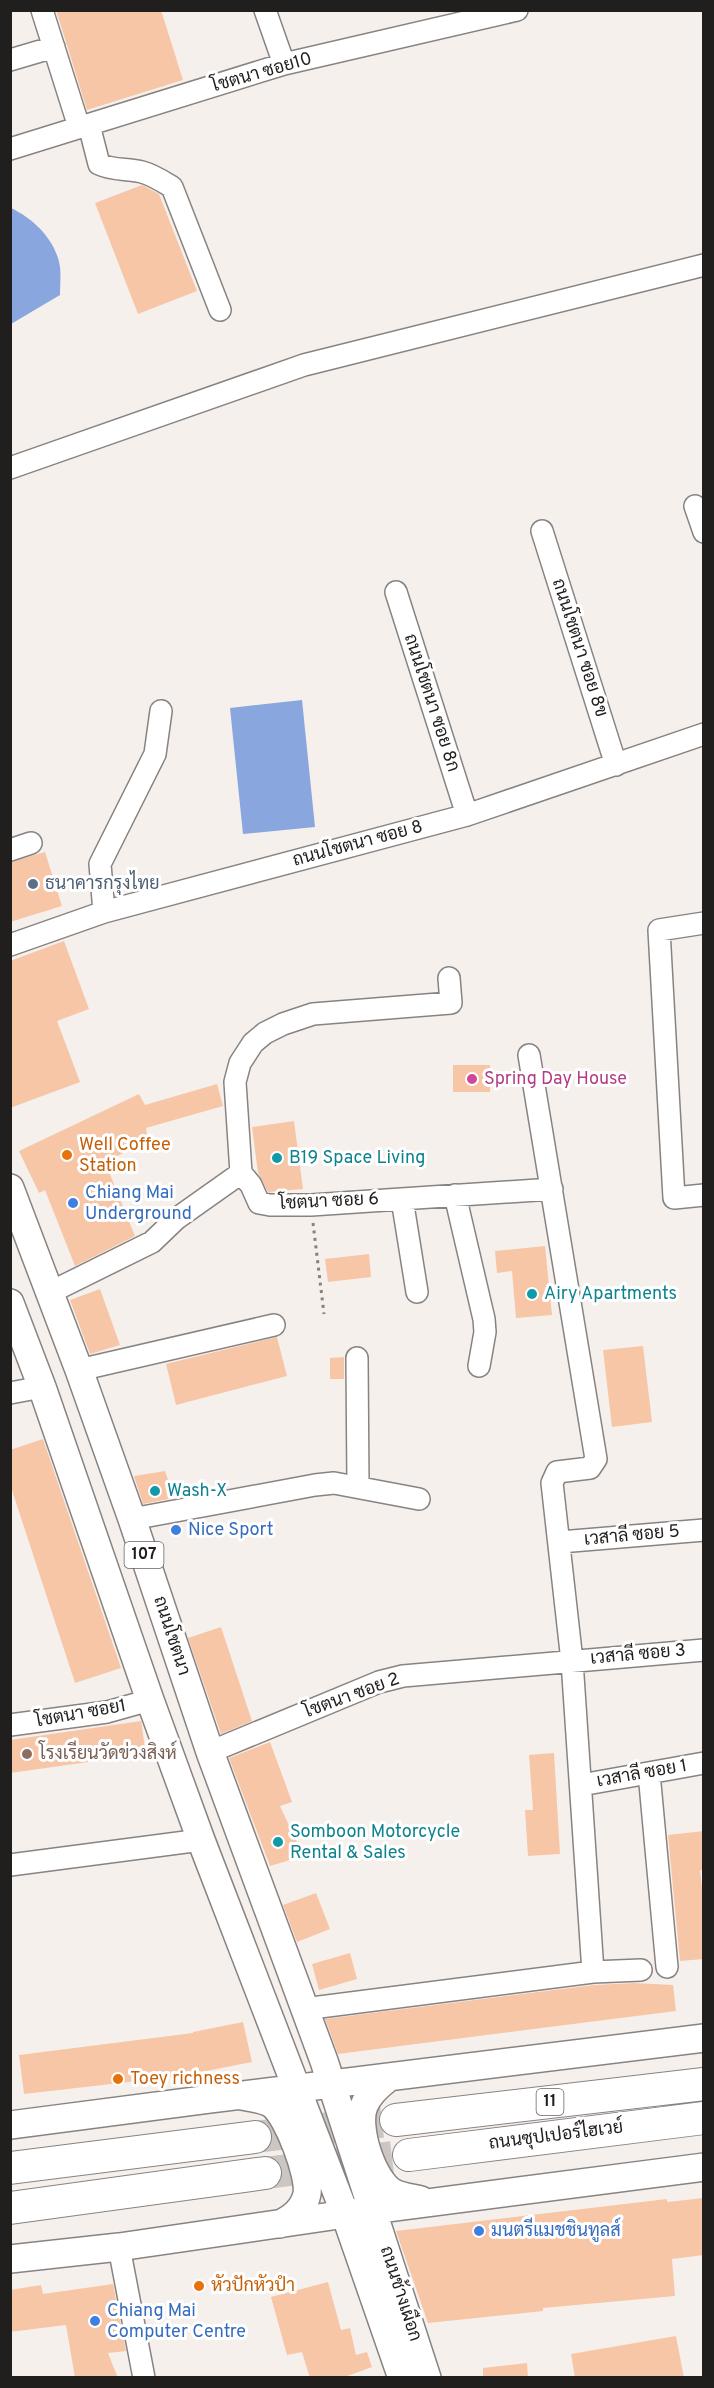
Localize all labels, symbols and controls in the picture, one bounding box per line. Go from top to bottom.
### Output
street label: โชตนา ซอย10 [207,45,315,99]
street label: ถนนโชตนา ซอย 8ข [546,575,615,720]
street label: ถนนโชตนา ซอย 8ก [398,630,467,775]
street label: ถนนโชตนา ซอย 8 [290,813,426,872]
place label: ธนาคารกรุงไทย [45,870,160,896]
marker: ธนาคารกรุงไทย [26,877,40,891]
place label: Spring Day House [484,1068,627,1091]
marker: Spring Day House [465,1072,479,1086]
place label: Well Coffee Station [79,1134,171,1178]
place label: B19 Space Living [289,1147,425,1170]
marker: Well Coffee Station [60,1148,74,1162]
marker: B19 Space Living [270,1151,284,1165]
place label: Chiang Mai Underground [85,1182,192,1226]
street label: โชตนา ซอย 6 [277,1185,380,1216]
marker: Chiang Mai Underground [66,1196,80,1210]
place label: Airy Apartments [544,1283,677,1306]
marker: Airy Apartments [525,1287,539,1301]
place label: Wash-X [167,1480,227,1503]
marker: Wash-X [148,1484,162,1498]
street label: เวสาลี ซอย 5 [583,1517,681,1552]
place label: Nice Sport [188,1519,274,1542]
marker: Nice Sport [169,1523,183,1537]
road number: 107 [124,1542,164,1568]
street label: ถนนโชตนา [147,1592,197,1679]
street label: เวสาลี ซอย 3 [589,1636,687,1671]
street label: โชตนา ซอย 2 [299,1665,403,1724]
street label: โชตนา ซอย1 [32,1692,128,1733]
place label: โรงเรียนวัดข่วงสิงห์ [38,1740,177,1766]
marker: โรงเรียนวัดข่วงสิงห์ [20,1747,34,1761]
street label: เวสาลี ซอย 1 [594,1752,689,1793]
place label: Somboon Motorcycle Rental & Sales [290,1821,460,1865]
marker: Somboon Motorcycle Rental & Sales [271,1835,285,1849]
place label: Toey richness [130,2068,240,2091]
marker: Toey richness [111,2072,125,2086]
road number: 11 [536,2089,564,2115]
street label: ถนนซุปเปอร์ไฮเวย์ [487,2113,624,2156]
place label: มนตรีแมชชินทูลส์ [491,2217,621,2243]
marker: มนตรีแมชชินทูลส์ [472,2224,486,2238]
street label: ถนนช้างเผือก [374,2243,428,2345]
place label: หัวปักหัวปำ [211,2274,295,2298]
marker: หัวปักหัวปำ [192,2279,206,2293]
place label: Chiang Mai Computer Centre [107,2300,246,2344]
marker: Chiang Mai Computer Centre [88,2314,102,2328]

